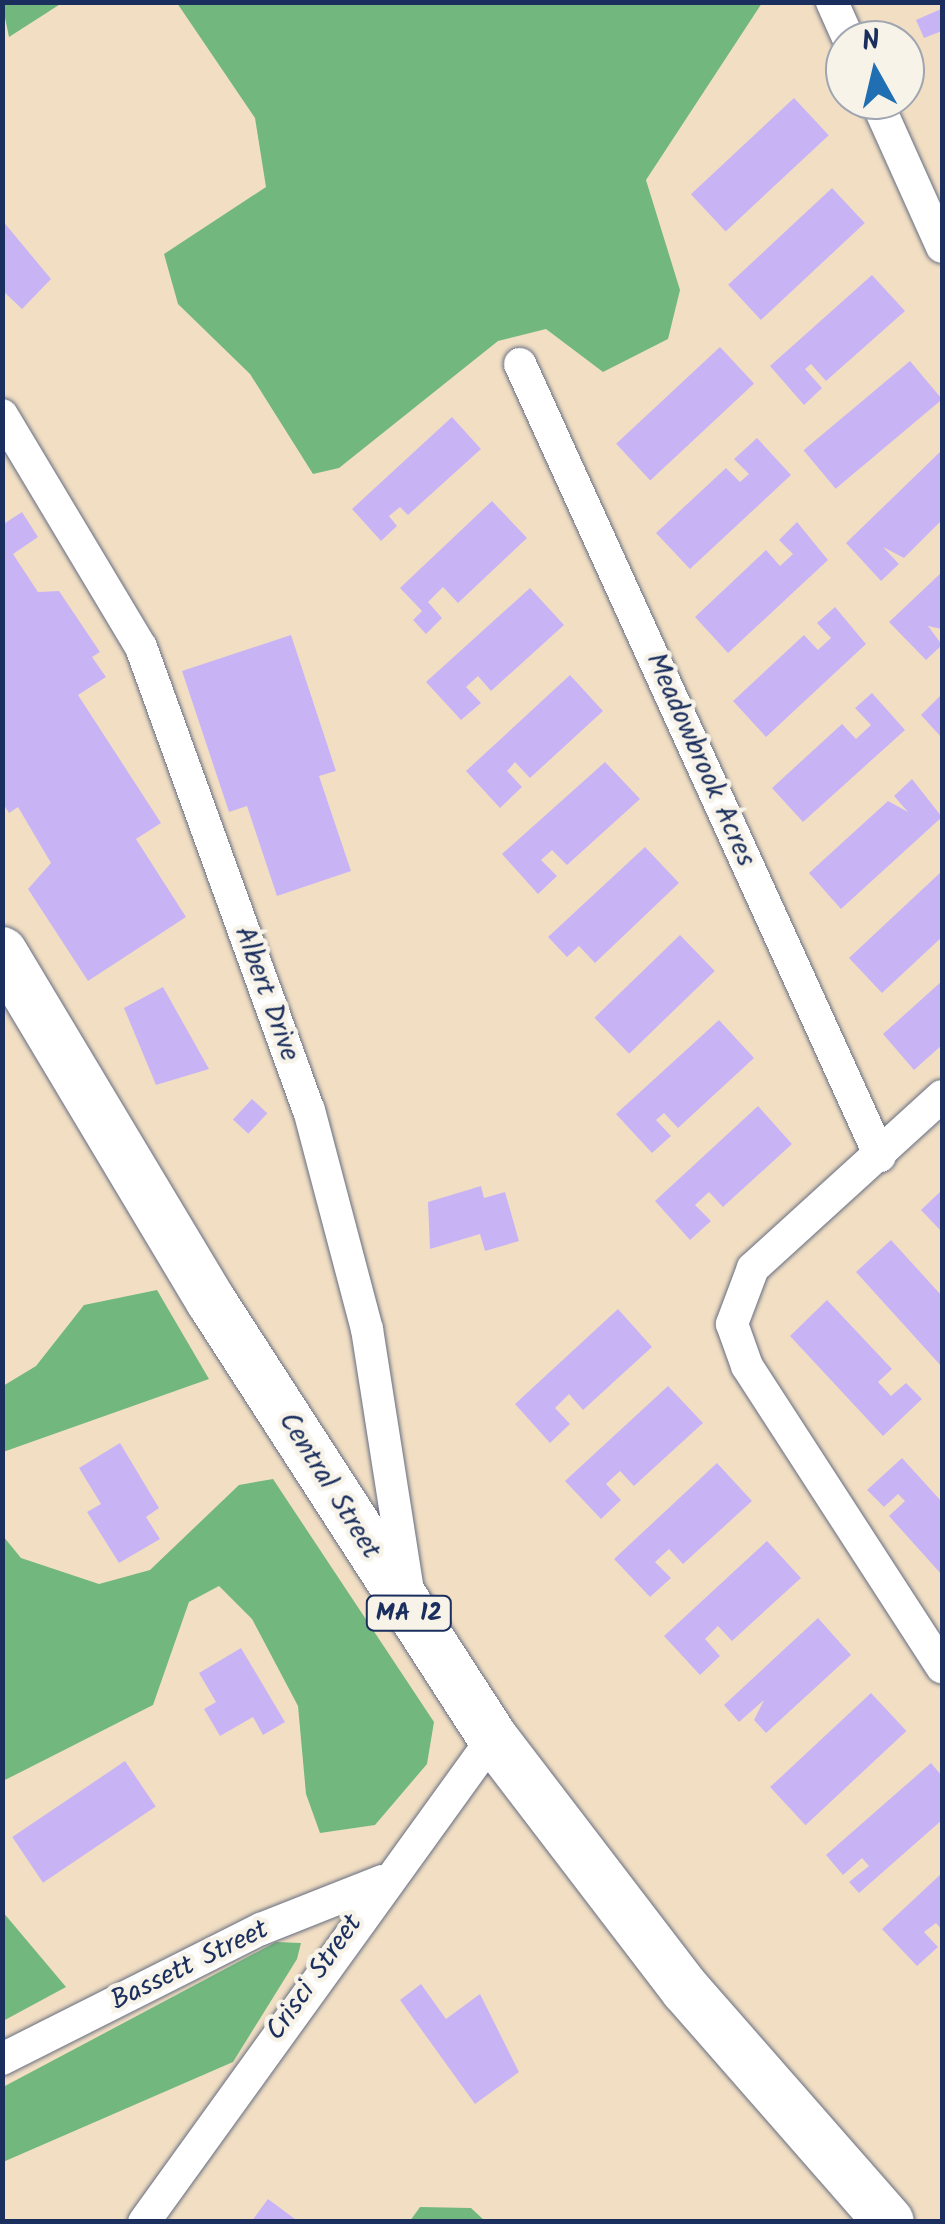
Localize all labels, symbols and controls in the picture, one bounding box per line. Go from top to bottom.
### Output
text: N [859,18,883,65]
north arrow [825,20,925,120]
street label: Meadowbrook Acres [638,648,762,872]
street label: Albert Drive [226,922,306,1066]
street label: Central Street [271,1406,387,1566]
road number: MA 12 [364,1593,454,1633]
street label: Crisci Street [259,1909,371,2047]
street label: Bassett Street [106,1913,274,2019]

